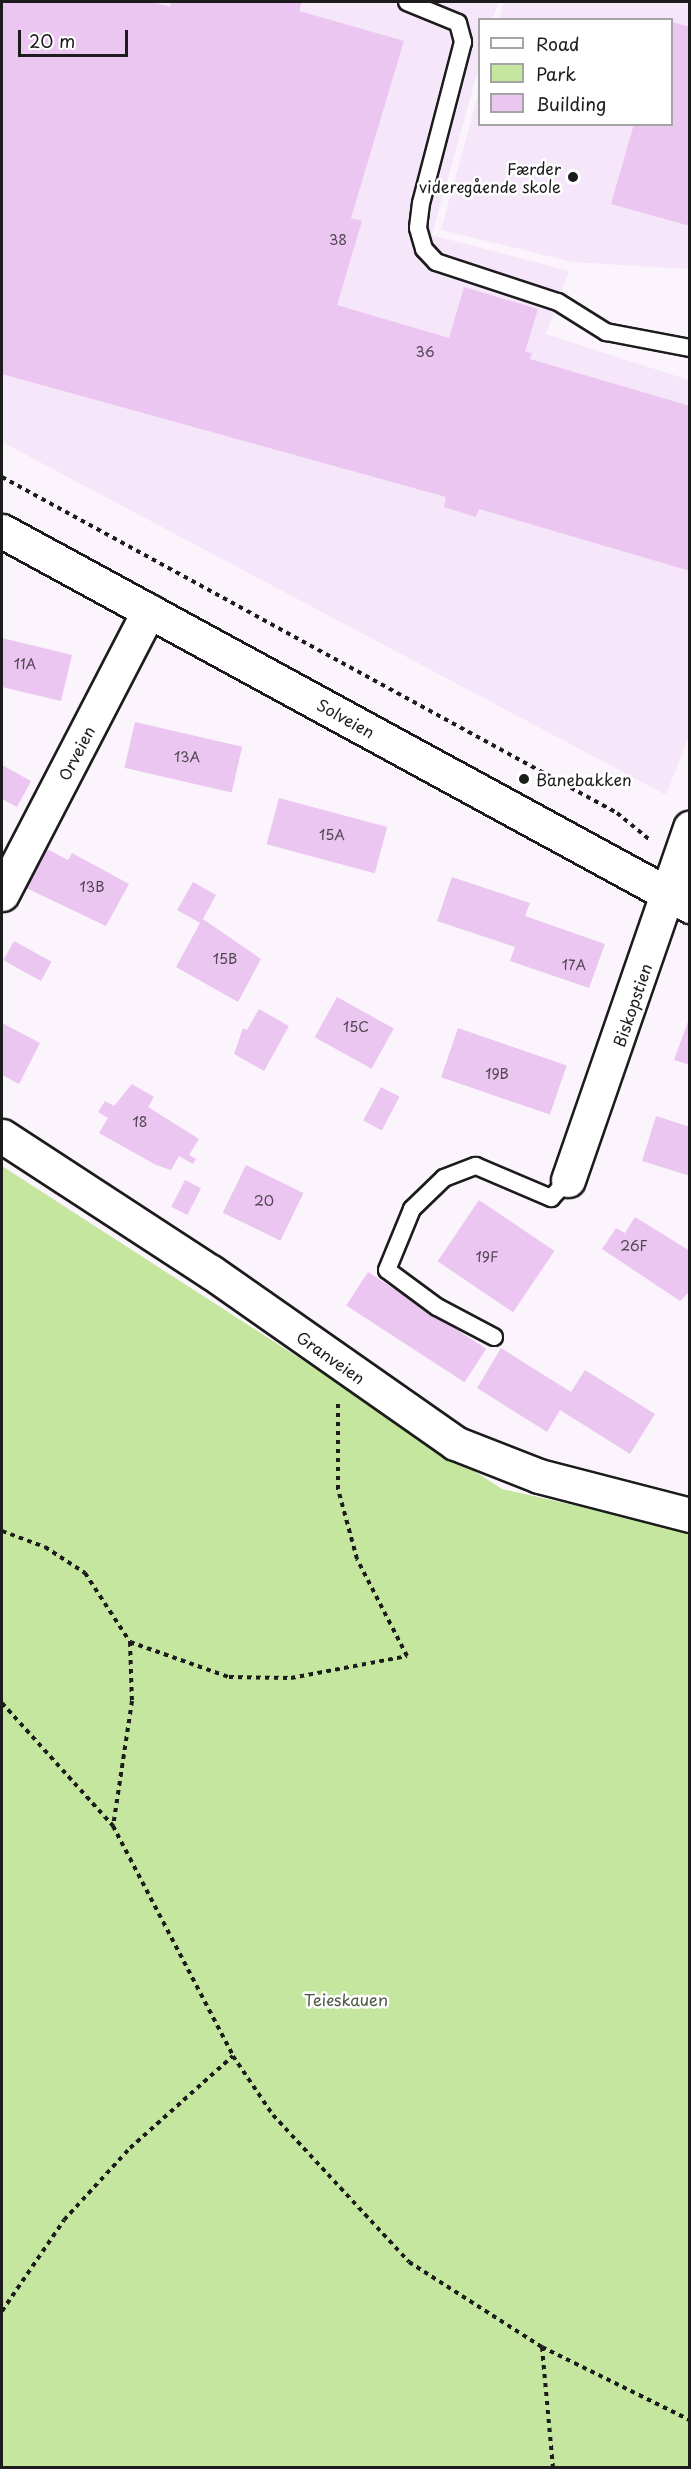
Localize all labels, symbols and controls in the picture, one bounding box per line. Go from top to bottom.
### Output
scale bar [21,18,130,56]
legend [478,18,673,126]
text: 20 m [29,27,75,54]
text: Road [536,30,580,57]
text: Park [536,60,576,87]
text: Building [536,90,606,117]
place label: Færder videregående skole [418,158,561,196]
marker: Færder videregående skole [566,170,580,184]
house number: 38 [329,232,347,248]
house number: 36 [415,344,435,360]
house number: 11A [14,656,36,672]
street label: Solveien [314,694,378,742]
street label: Orveien [54,723,98,783]
house number: 13A [174,749,200,765]
place label: Banebakken [536,769,632,789]
marker: Banebakken [517,772,531,786]
house number: 15A [319,827,345,843]
house number: 13B [80,879,104,895]
house number: 15B [213,951,237,967]
house number: 17A [562,957,586,973]
street label: Biskopstien [609,961,655,1049]
house number: 15C [343,1019,369,1035]
house number: 19B [485,1066,509,1082]
house number: 18 [132,1114,148,1130]
house number: 20 [254,1193,274,1209]
house number: 26F [620,1238,648,1254]
house number: 19F [476,1249,498,1265]
street label: Granveien [293,1327,369,1387]
park label: Teieskauen [304,1989,388,2009]

